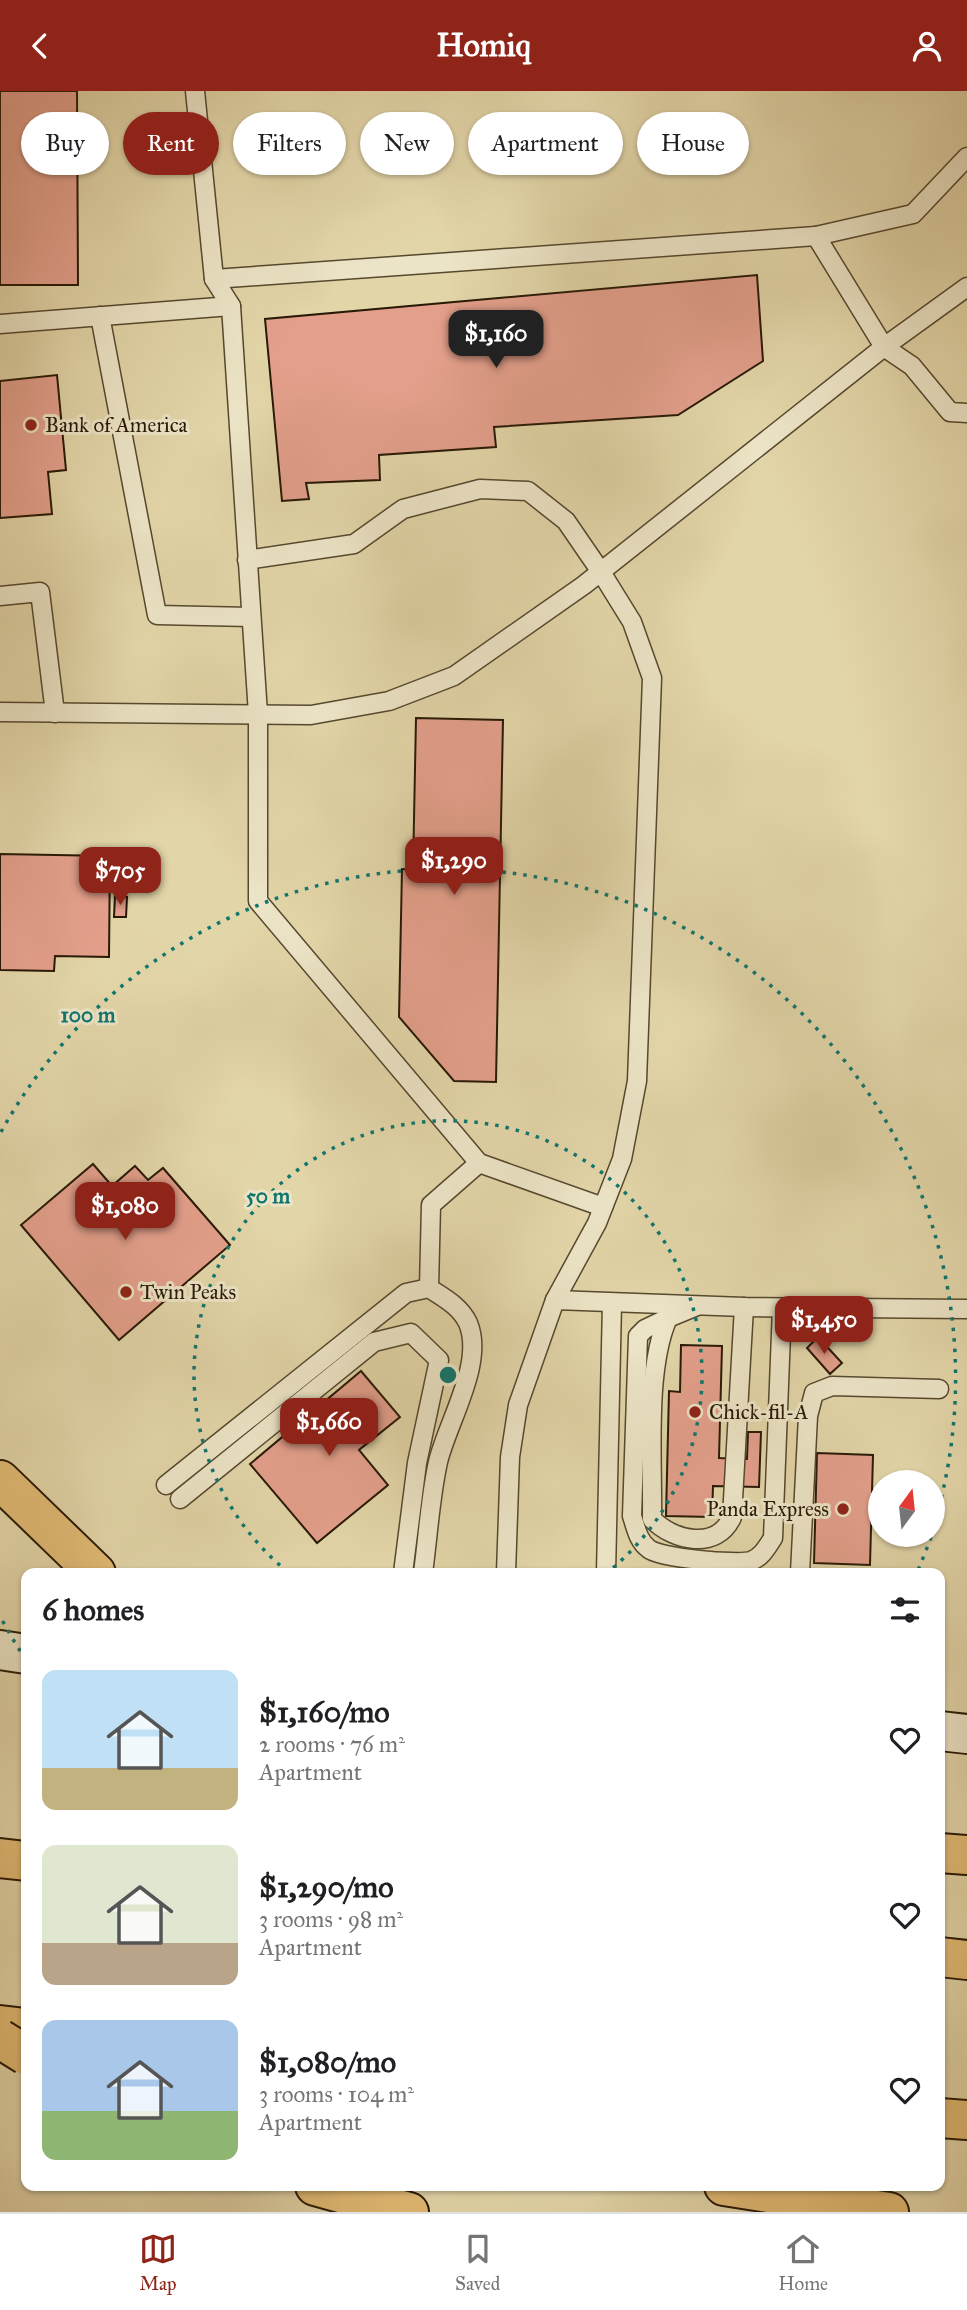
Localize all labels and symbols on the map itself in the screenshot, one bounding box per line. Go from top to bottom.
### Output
pin: $1,160 [439,310,553,370]
place label: Bank of America [45,412,188,438]
marker: Bank of America [23,417,39,433]
pin: $1,290 [397,837,511,897]
pin: $705 [79,847,161,907]
text: 100 m [61,1002,116,1028]
pin: $1,080 [68,1183,182,1242]
text: 50 m [246,1183,290,1209]
place label: Twin Peaks [140,1279,236,1305]
marker: Twin Peaks [118,1284,134,1300]
pin: $1,450 [767,1297,881,1356]
centre of rings [436,1363,460,1387]
pin: $1,660 [272,1399,386,1458]
place label: Chick-fil-A [709,1399,809,1425]
marker: Chick-fil-A [687,1404,703,1420]
north arrow [868,1470,945,1547]
place label: Panda Express [707,1496,829,1522]
marker: Panda Express [835,1501,851,1517]

